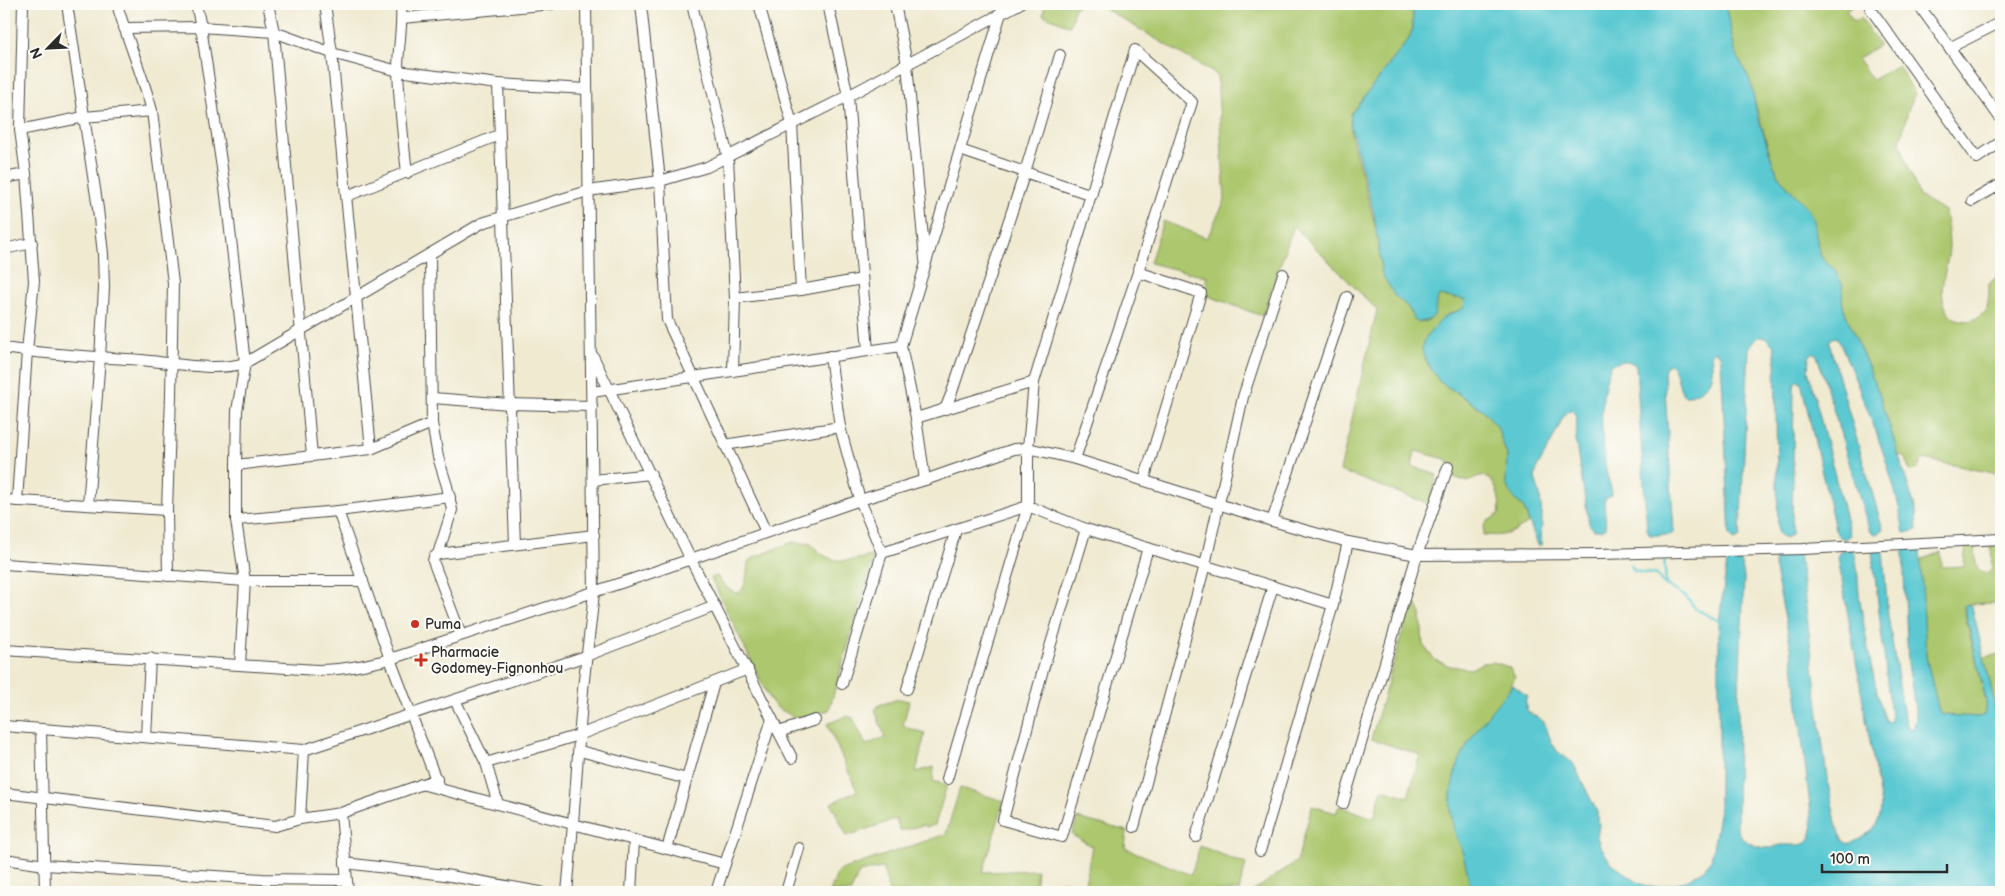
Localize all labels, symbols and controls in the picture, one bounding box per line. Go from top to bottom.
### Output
north arrow [22,22,72,72]
text: N [27,45,46,61]
place label: Puma [425,616,461,633]
marker: Puma [409,618,421,630]
place label: Pharmacie Godomey-Fignonhou [431,644,563,677]
marker: Pharmacie Godomey-Fignonhou [415,654,427,666]
scale bar [1822,841,1948,873]
text: 100 m [1830,850,1870,869]

